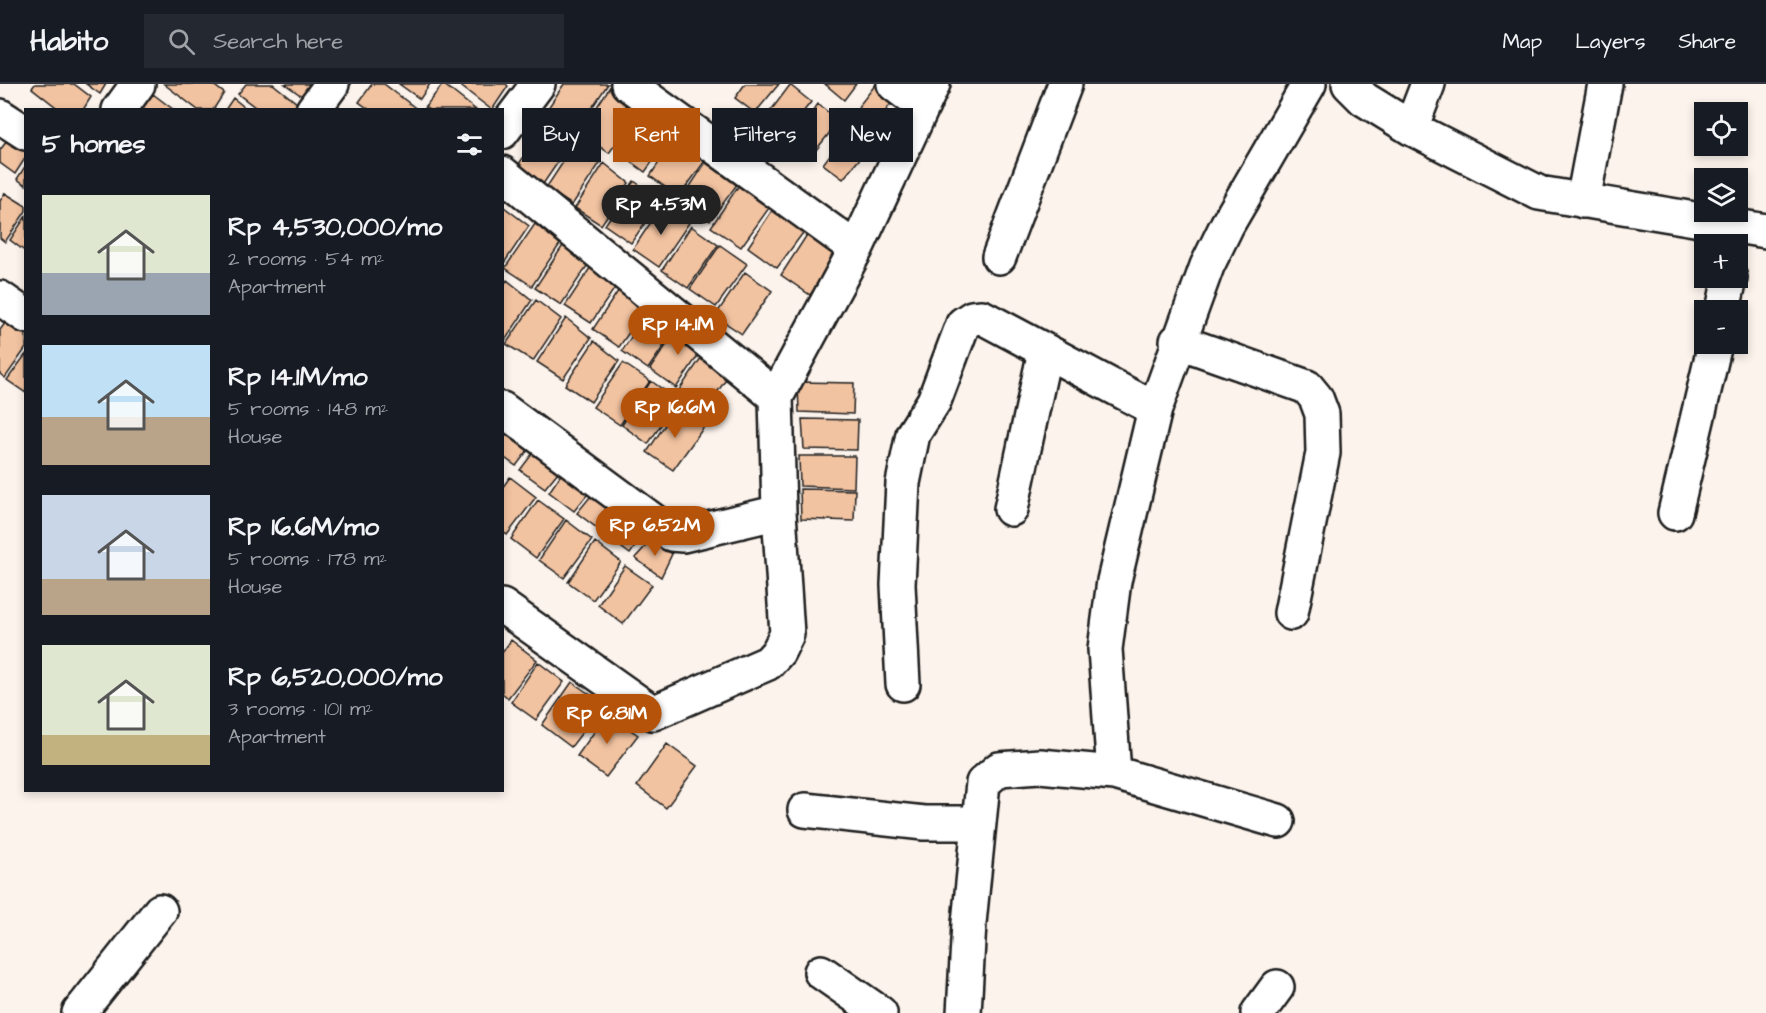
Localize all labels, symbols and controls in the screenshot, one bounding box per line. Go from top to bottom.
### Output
search box [144,14,564,68]
text: Habito [30,22,108,61]
icon: search [165,25,198,58]
text: Search here [213,26,343,57]
text: Map [1502,27,1542,56]
text: Layers [1575,27,1645,56]
text: Share [1678,27,1736,56]
map controls [1694,102,1748,354]
button: locate [1694,102,1748,156]
chip: Buy [522,108,601,162]
chip: Rent [613,108,700,162]
chip: Filters [712,108,817,162]
chip: New [829,108,913,162]
text: 5 homes [42,126,146,162]
icon: filters [453,128,486,161]
button: layers [1694,168,1748,222]
pin: Rp 4.53M [599,185,723,236]
text: Rp 4.53M [616,190,706,218]
text: Rp 4,530,000/mo [228,209,442,245]
icon: home [90,219,162,291]
button: + [1694,234,1748,288]
text: 2 rooms · 54 m² [228,245,384,273]
text: Apartment [228,273,326,301]
button: − [1694,300,1748,354]
pin: Rp 14.1M [616,305,740,356]
text: Rp 14.1M [642,310,714,338]
text: Rp 14.1M/mo [228,359,368,395]
icon: home [90,369,162,441]
pin: Rp 16.6M [613,388,737,439]
text: Rp 16.6M [635,393,715,421]
text: 5 rooms · 148 m² [228,395,388,423]
text: House [228,423,282,451]
pin: Rp 6.52M [593,506,717,557]
text: Rp 16.6M/mo [228,509,379,545]
text: Rp 6.52M [610,511,700,539]
icon: home [90,519,162,591]
text: 5 rooms · 178 m² [228,545,387,573]
text: House [228,573,282,601]
text: Rp 6,520,000/mo [228,659,443,695]
icon: home [90,669,162,741]
pin: Rp 6.81M [545,694,669,745]
text: 3 rooms · 101 m² [228,695,373,723]
text: Rp 6.81M [567,699,647,727]
text: Apartment [228,723,326,751]

